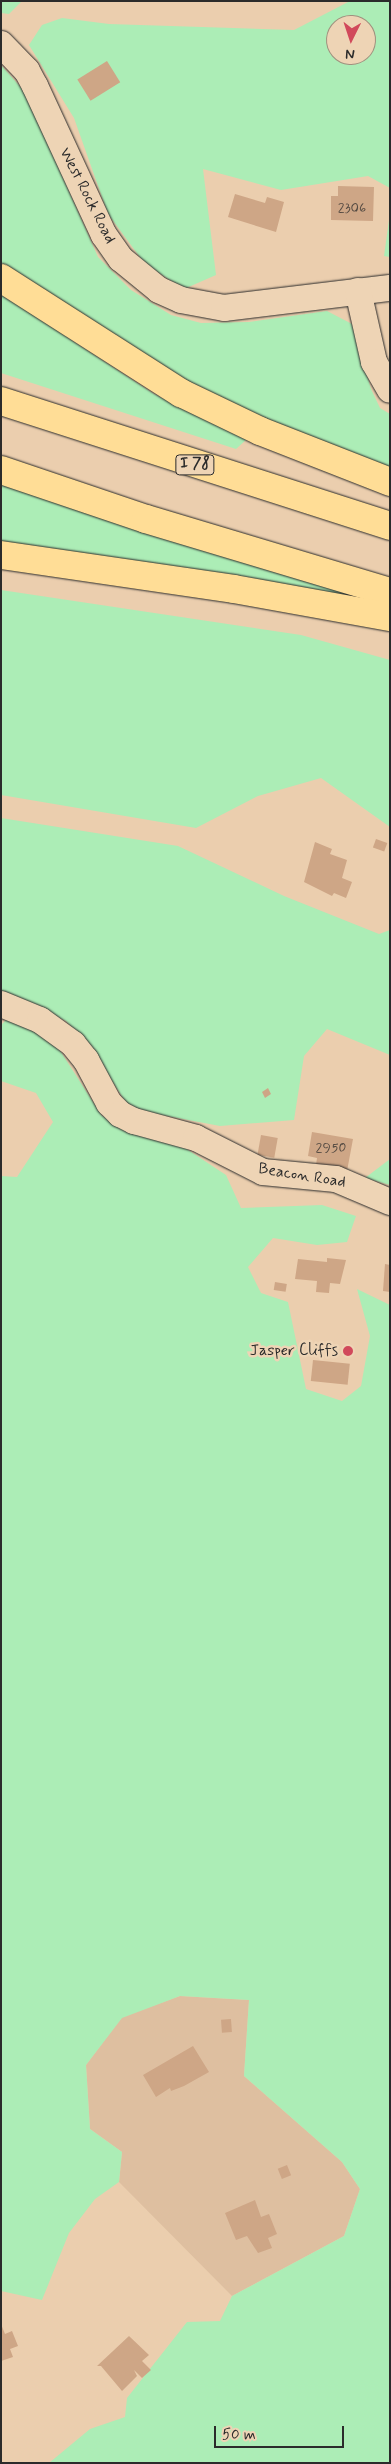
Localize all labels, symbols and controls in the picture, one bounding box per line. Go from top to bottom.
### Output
north arrow [326,15,376,65]
text: N [345,45,355,63]
street label: West Rock Road [55,145,119,247]
house number: 2306 [338,200,366,216]
road number: I 78 [175,452,215,478]
house number: 2950 [316,1140,346,1156]
street label: Beacon Road [257,1160,347,1192]
place label: Jasper Cliffs [248,1341,338,1361]
marker: Jasper Cliffs [342,1345,354,1357]
scale bar [216,2416,346,2448]
text: 50 m [222,2425,256,2445]

